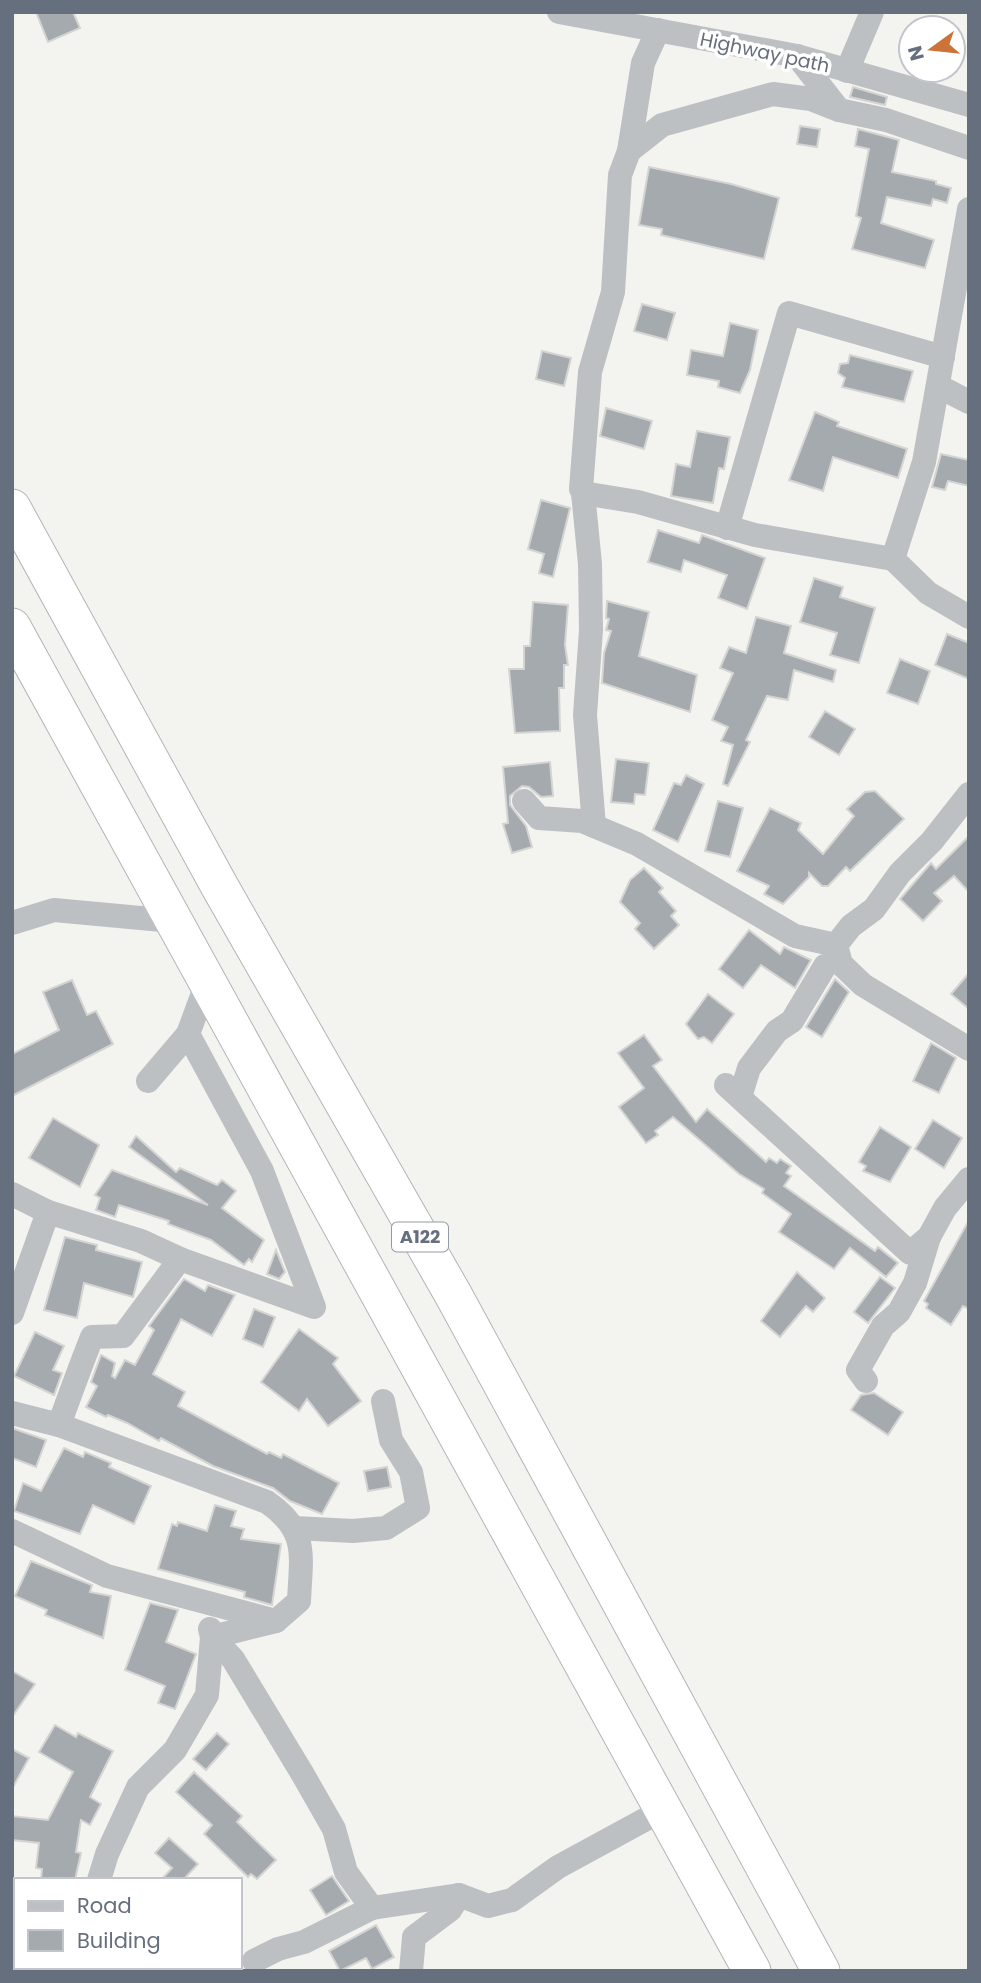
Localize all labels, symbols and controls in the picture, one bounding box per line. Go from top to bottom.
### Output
north arrow [897,14,967,84]
street label: Highway path [698,26,832,79]
text: N [901,43,931,64]
road number: A122 [392,1222,448,1252]
legend [14,1878,242,1969]
text: Road [77,1891,132,1920]
text: Building [77,1926,161,1955]

